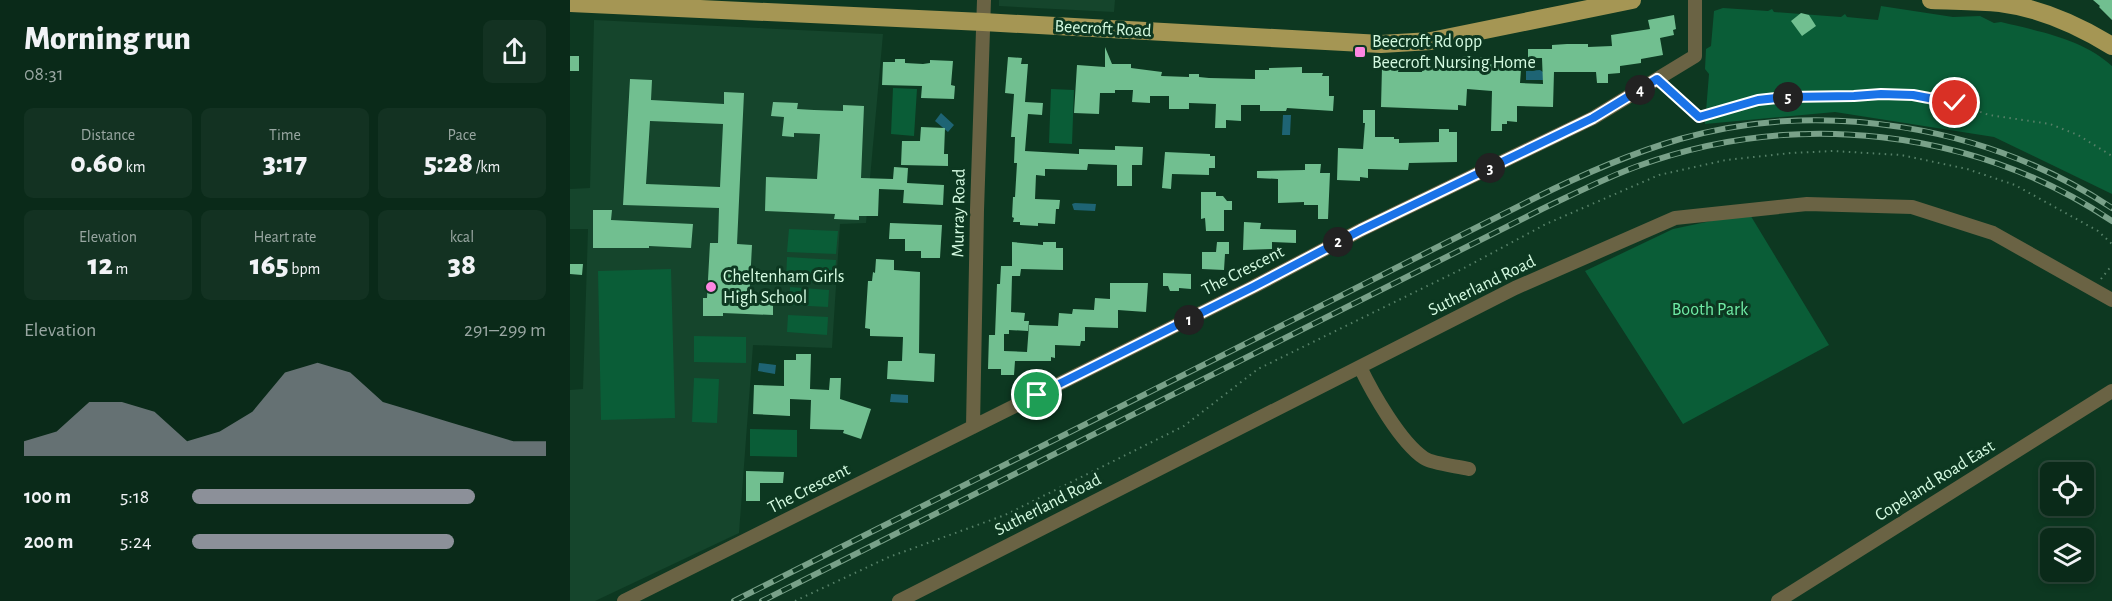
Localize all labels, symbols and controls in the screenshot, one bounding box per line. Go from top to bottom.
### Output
street label: Beecroft Road [1054,17,1152,41]
button: share [483,20,546,83]
text: Morning run [24,23,191,56]
place label: Beecroft Rd opp Beecroft Nursing Home [1372,33,1536,72]
marker: Beecroft Rd opp Beecroft Nursing Home [1353,45,1367,59]
text: 08:31 [24,64,64,84]
pin: 4 [1625,75,1655,105]
pin [1929,77,1980,128]
text: 4 [1636,82,1644,98]
pin: 5 [1773,82,1803,112]
icon: check [1938,86,1971,119]
text: 5 [1785,89,1791,105]
text: Distance [81,127,135,143]
text: Time [269,127,301,143]
text: Pace [448,127,476,143]
text: 0.60 [70,148,123,178]
text: 3:17 [263,148,307,178]
text: 5:28 [424,148,473,178]
pin: 3 [1475,153,1505,183]
text: km [123,159,146,175]
text: /km [473,159,500,175]
text: 3 [1487,160,1493,176]
street label: Murray Road [949,168,969,258]
pin: 2 [1323,227,1353,257]
text: Elevation [79,229,137,245]
text: Heart rate [254,229,316,245]
text: kcal [450,229,474,245]
text: 2 [1334,234,1342,250]
street label: The Crescent [1199,243,1287,299]
text: 12 [88,250,113,280]
text: 165 [250,250,289,280]
text: 38 [448,250,476,280]
street label: Sutherland Road [1426,252,1538,320]
text: m [113,261,128,277]
text: bpm [289,261,320,277]
place label: Cheltenham Girls High School [723,268,845,307]
marker: Cheltenham Girls High School [704,280,718,294]
park label: Booth Park [1672,301,1749,319]
pin: 1 [1174,305,1204,335]
text: 1 [1186,312,1192,328]
text: Elevation [24,320,96,340]
text: 291–299 m [464,320,546,340]
pin [1011,369,1062,420]
icon: arrive [1020,378,1053,411]
street label: Copeland Road East [1872,437,1998,525]
street label: The Crescent [765,461,853,517]
map controls [2040,462,2094,582]
button: locate [2040,462,2094,516]
street label: Sutherland Road [992,470,1104,540]
text: 100 m [24,487,71,507]
text: 5:18 [120,487,149,507]
button: layers [2040,528,2094,582]
text: 200 m [24,532,73,552]
text: 5:24 [120,532,152,552]

